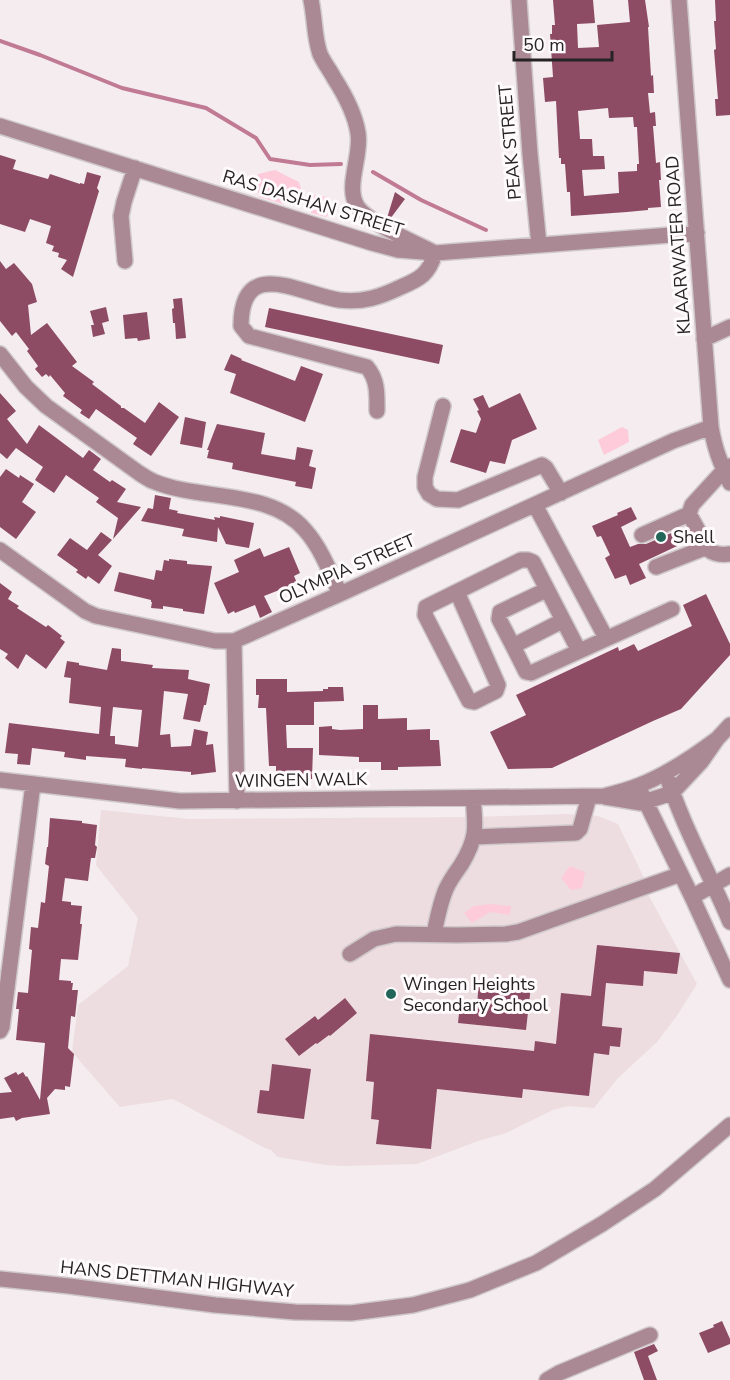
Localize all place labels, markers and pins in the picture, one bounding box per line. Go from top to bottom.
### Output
place label: Shell [673,525,715,549]
marker: Shell [654,530,668,544]
place label: Wingen Heights Secondary School [403,972,549,1017]
marker: Wingen Heights Secondary School [384,987,398,1001]

